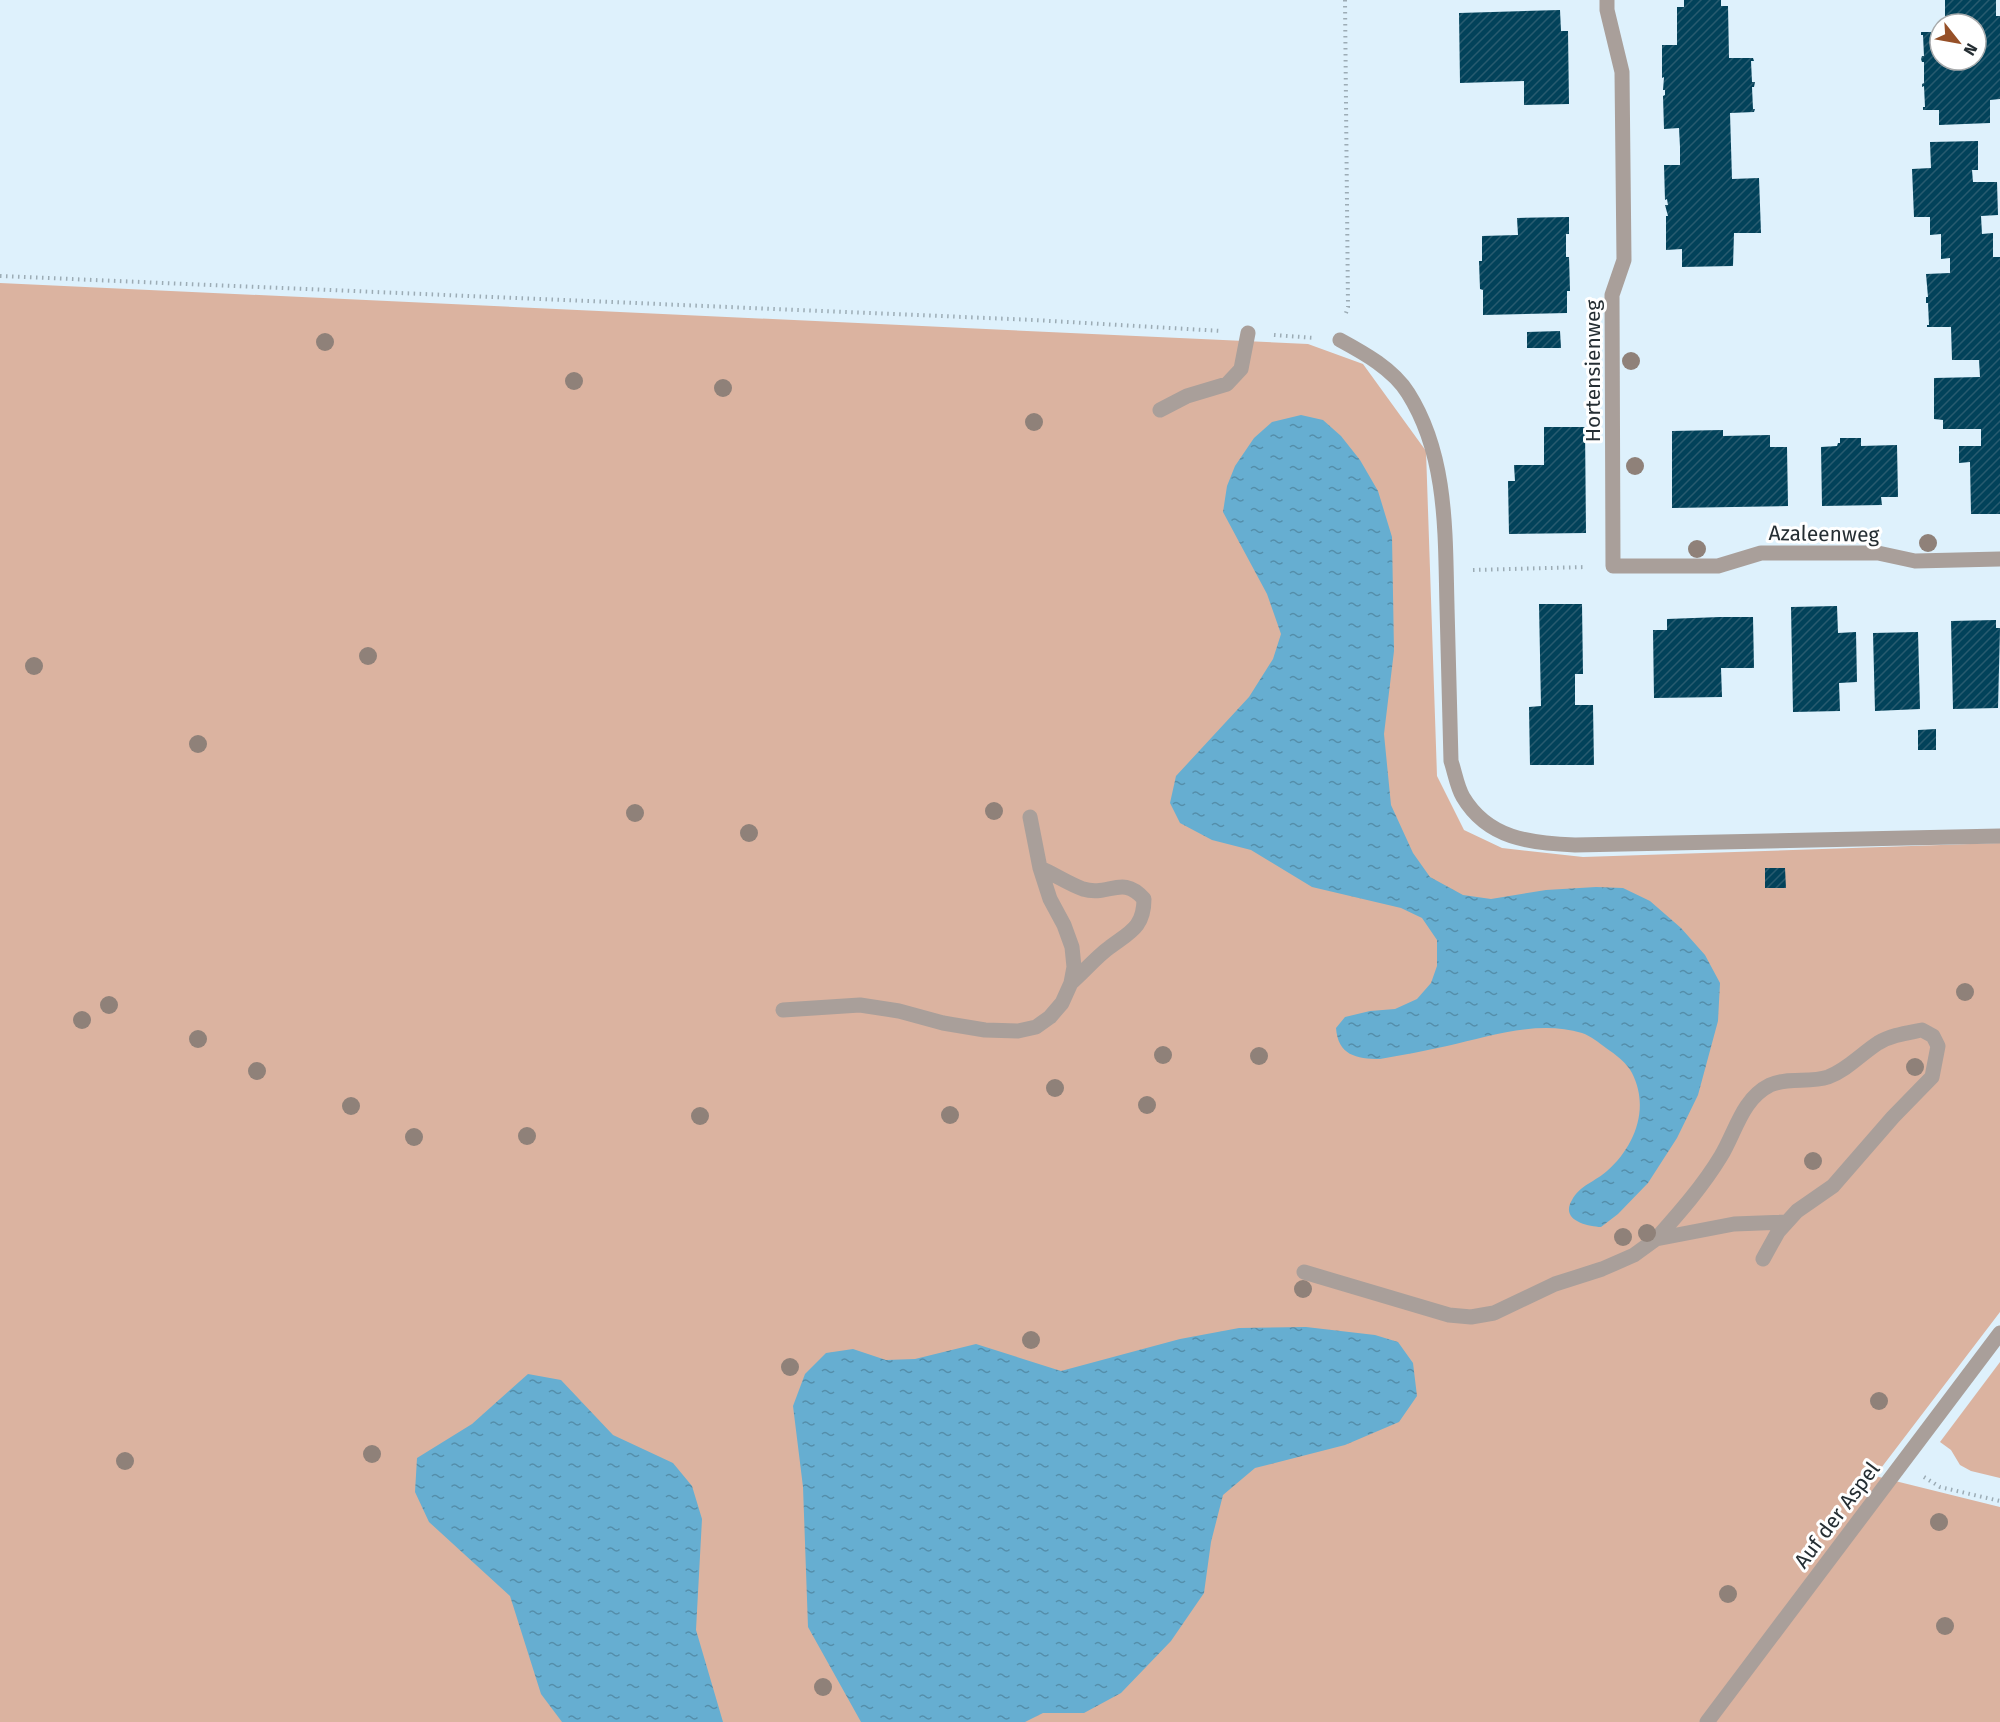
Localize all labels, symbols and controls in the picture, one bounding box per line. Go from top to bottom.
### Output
north arrow [1928,12,1988,72]
text: N [1960,40,1981,59]
street label: Hortensienweg [1580,300,1606,442]
street label: Azaleenweg [1768,520,1880,548]
street label: Auf der Aspel [1789,1457,1885,1573]

